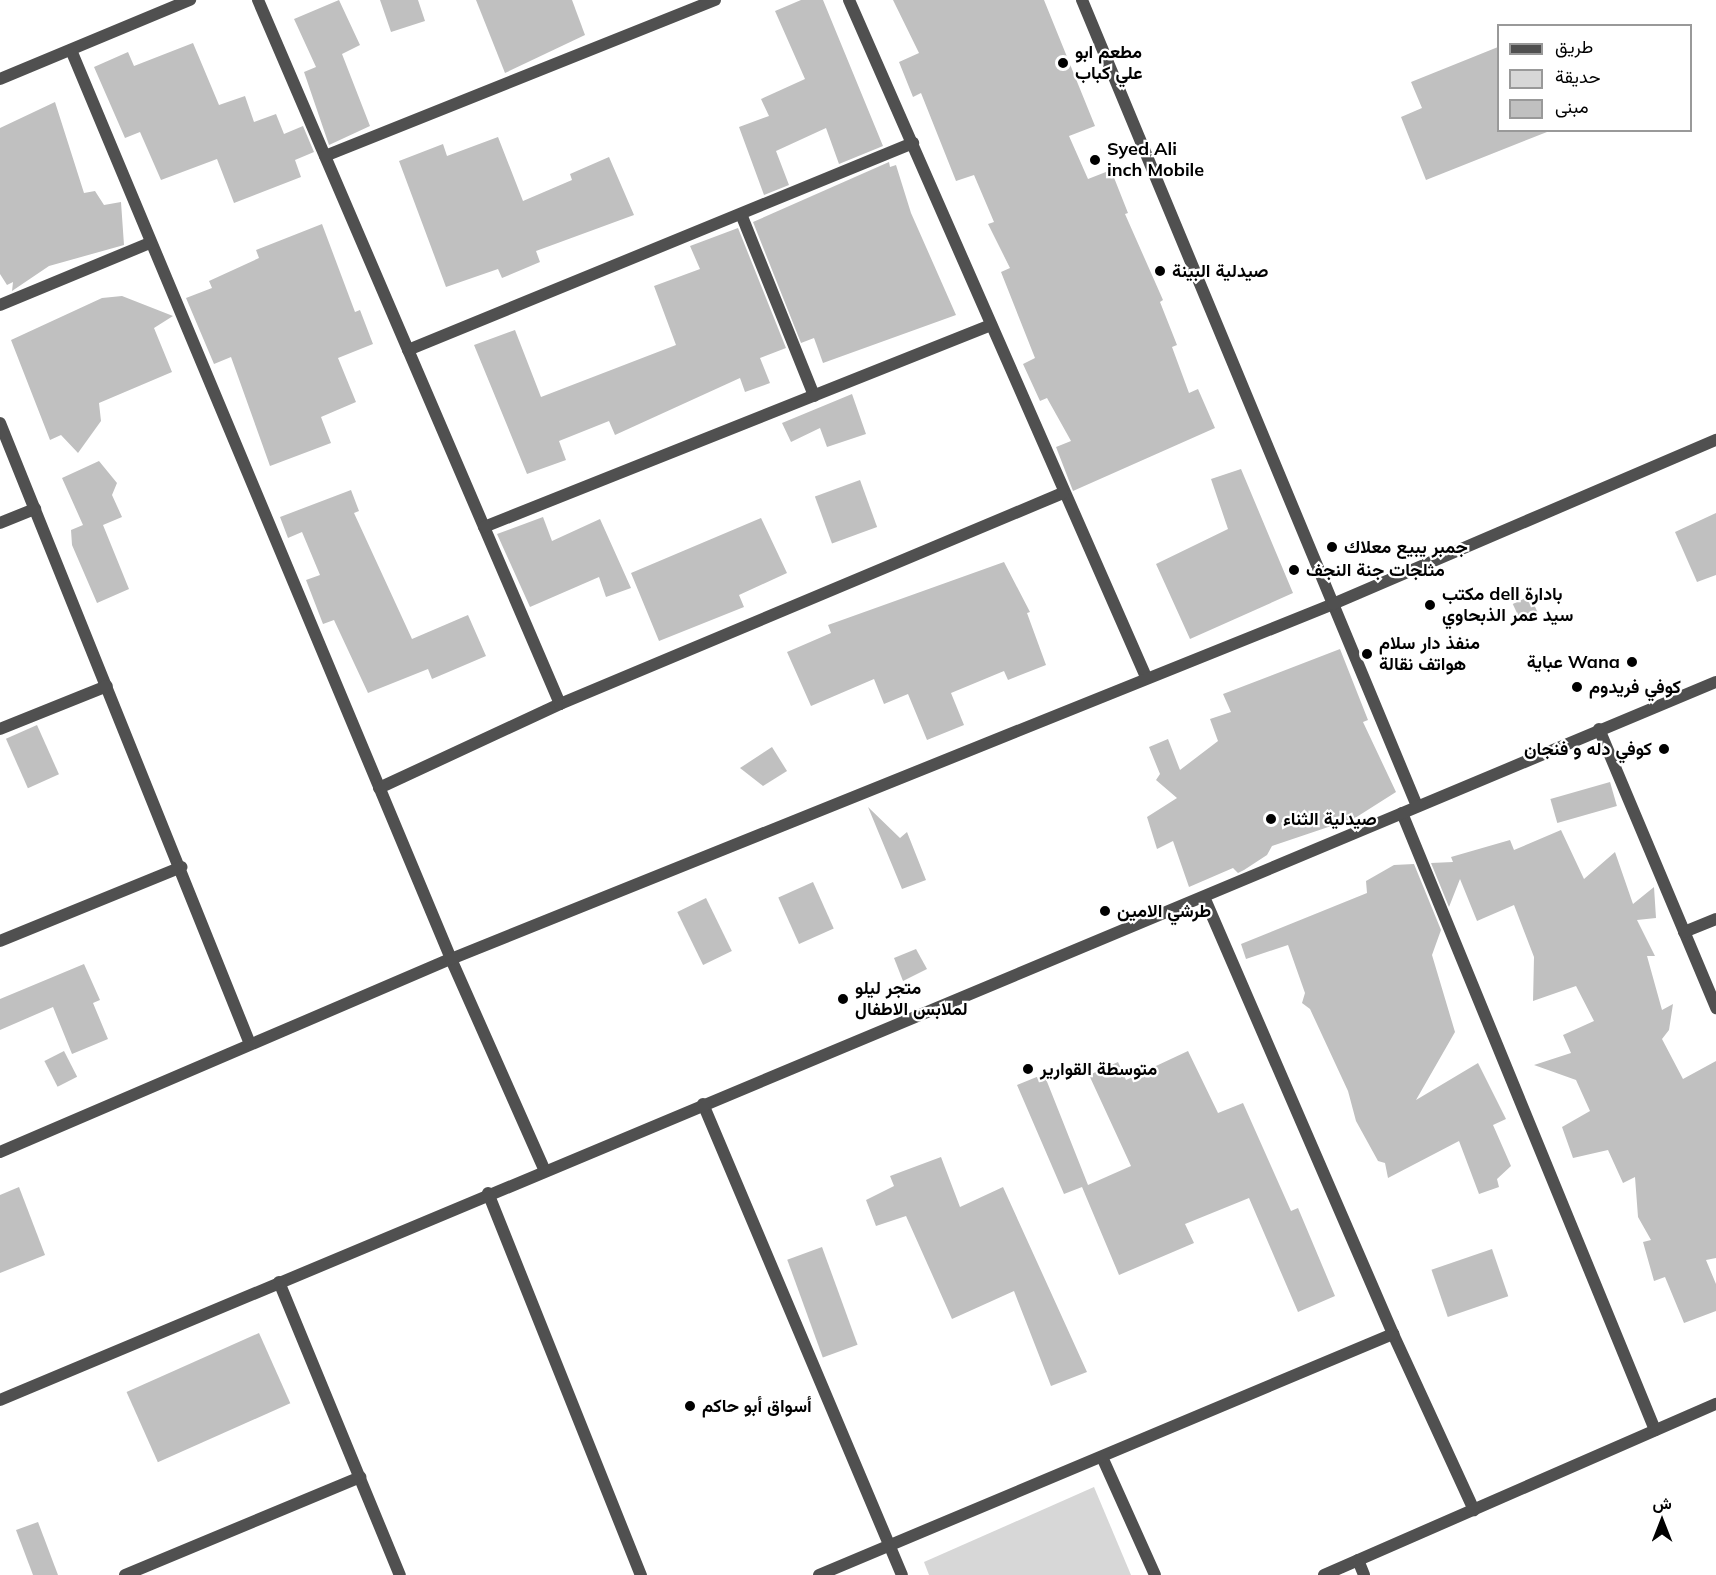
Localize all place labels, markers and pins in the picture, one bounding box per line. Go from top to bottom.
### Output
place label: مطعم ابو علي كباب [1075,42,1143,84]
marker: مطعم ابو علي كباب [1056,56,1070,70]
place label: Syed Ali inch Mobile [1107,139,1204,182]
marker: Syed Ali inch Mobile [1088,153,1102,167]
place label: صيدلية البينة [1172,260,1268,282]
marker: صيدلية البينة [1153,264,1167,278]
place label: جمبر يبيع معلاك [1344,536,1468,558]
marker: جمبر يبيع معلاك [1325,540,1339,554]
place label: مثلجات جنة النجف [1306,559,1445,581]
marker: مثلجات جنة النجف [1287,563,1301,577]
place label: مكتب dell بادارة سيد عمر الذبحاوي [1442,584,1573,626]
marker: مكتب dell بادارة سيد عمر الذبحاوي [1423,598,1437,612]
place label: منفذ دار سلام هواتف نقالة [1379,633,1480,676]
marker: منفذ دار سلام هواتف نقالة [1360,647,1374,661]
place label: عباية Wana [1527,651,1620,673]
marker: عباية Wana [1625,655,1639,669]
place label: كوفي فريدوم [1589,676,1681,698]
marker: كوفي فريدوم [1570,680,1584,694]
place label: كوفي دله و فنجان [1524,738,1652,760]
marker: كوفي دله و فنجان [1657,742,1671,756]
place label: صيدلية الثناء [1283,808,1377,830]
marker: صيدلية الثناء [1264,812,1278,826]
place label: طرشي الامين [1117,900,1211,922]
marker: طرشي الامين [1098,904,1112,918]
place label: متجر ليلو لملابس الاطفال [855,978,968,1020]
marker: متجر ليلو لملابس الاطفال [836,992,850,1006]
place label: متوسطة القوارير [1040,1058,1157,1080]
marker: متوسطة القوارير [1021,1062,1035,1076]
place label: أسواق أبو حاكم [702,1395,812,1417]
marker: أسواق أبو حاكم [683,1399,697,1413]

